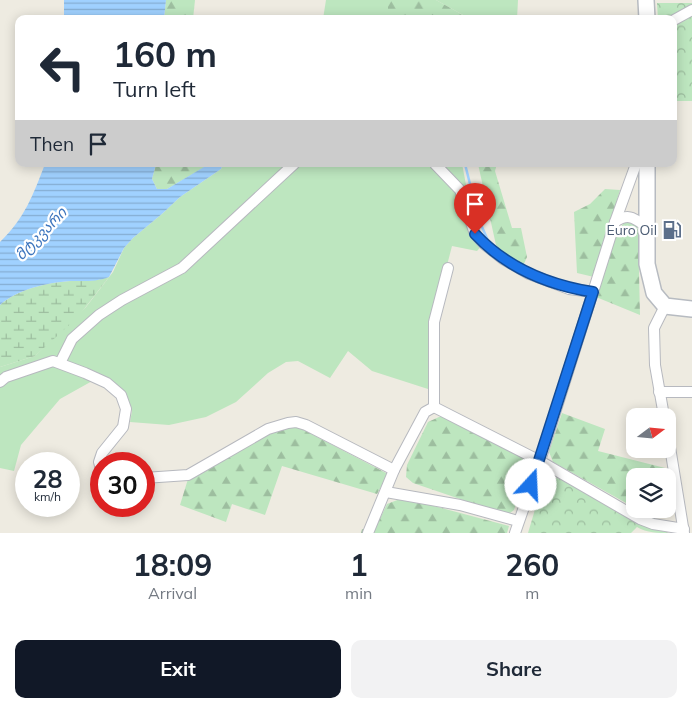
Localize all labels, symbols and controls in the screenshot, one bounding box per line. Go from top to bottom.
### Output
text: 160 m [113,32,217,76]
icon: left [30,35,95,100]
text: Turn left [113,75,196,103]
icon: arrive [84,130,112,158]
text: Then [30,132,74,156]
pin [454,183,496,234]
icon: arrive [461,190,489,218]
water label: მტკვარი [11,202,71,264]
fuel station icon: Euro Oil [661,219,683,241]
place label: Euro Oil [607,221,657,239]
north arrow [626,408,676,458]
map controls [626,408,676,518]
speed limit sign: 30 [90,452,155,517]
position arrow [504,458,556,510]
text: 28 [32,463,63,494]
button: layers [626,468,676,518]
text: km/h [34,489,61,504]
text: 18:09 [133,546,212,584]
text: 1 [350,546,368,584]
text: 260 [505,546,559,584]
text: Arrival [148,583,197,603]
text: min [345,583,372,603]
text: m [525,583,539,603]
button: Exit [15,640,341,698]
button: Share [351,640,677,698]

